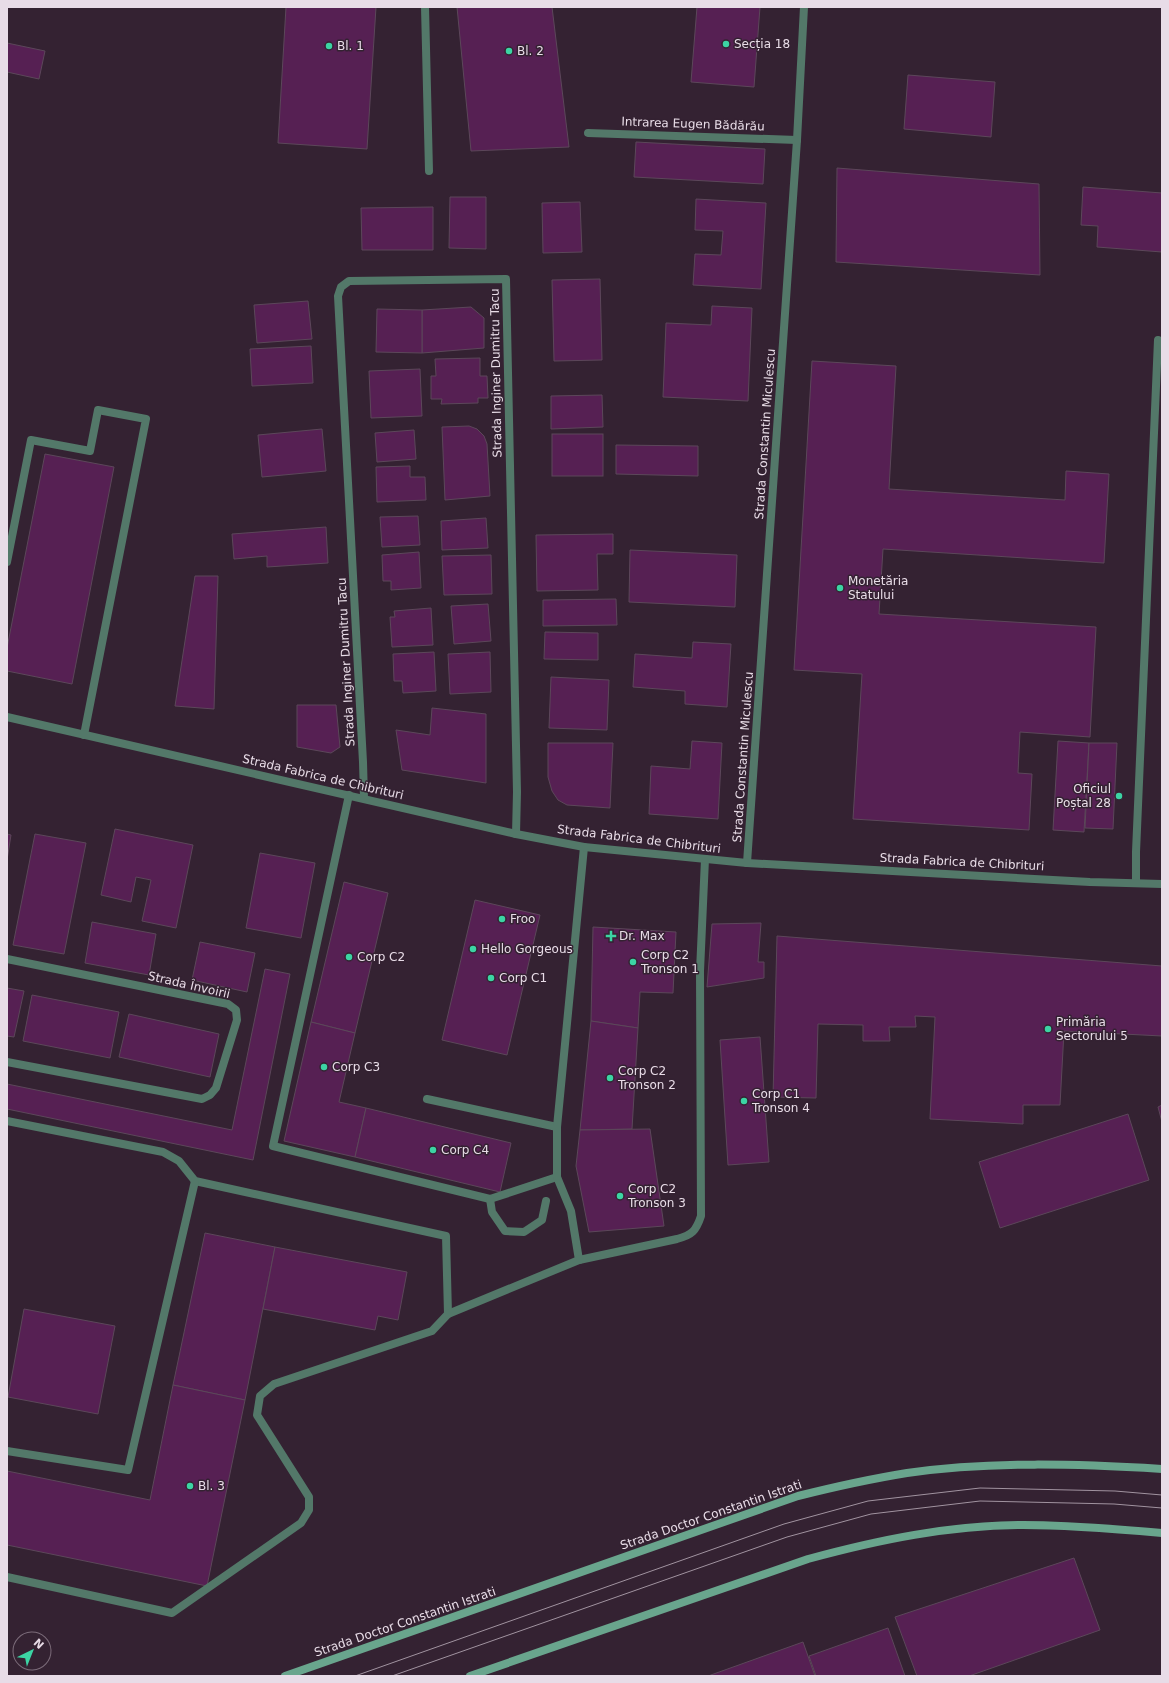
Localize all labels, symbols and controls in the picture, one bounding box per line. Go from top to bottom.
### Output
place label: Secția 18 [734,37,790,51]
place label: Bl. 1 [337,39,364,53]
marker: Secția 18 [721,39,731,49]
marker: Bl. 1 [324,41,334,51]
place label: Bl. 2 [517,44,544,58]
marker: Bl. 2 [504,46,514,56]
street label: Intrarea Eugen Bădărău [621,115,765,133]
street label: Strada Inginer Dumitru Tacu [488,288,504,458]
street label: Strada Constantin Miculescu [752,348,778,520]
place label: Monetăria Statului [848,574,908,602]
street label: Strada Inginer Dumitru Tacu [335,577,357,747]
marker: Monetăria Statului [835,583,845,593]
street label: Strada Constantin Miculescu [730,671,756,843]
street label: Strada Fabrica de Chibrituri [241,752,405,802]
place label: Oficiul Poștal 28 [1056,782,1111,810]
marker: Oficiul Poștal 28 [1114,791,1124,801]
street label: Strada Fabrica de Chibrituri [556,822,722,856]
street label: Strada Fabrica de Chibrituri [879,851,1045,873]
place label: Froo [510,912,535,926]
marker: Froo [497,914,507,924]
place label: Dr. Max [619,929,665,943]
marker: Dr. Max [606,931,616,941]
place label: Hello Gorgeous [481,942,573,956]
marker: Hello Gorgeous [468,944,478,954]
place label: Corp C2 Tronson 1 [640,948,699,976]
place label: Corp C2 [357,950,405,964]
marker: Corp C2 [344,952,354,962]
marker: Corp C2 Tronson 1 [628,957,638,967]
street label: Strada Învoirii [147,968,232,1001]
place label: Corp C1 [499,971,547,985]
marker: Corp C1 [486,973,496,983]
place label: Primăria Sectorului 5 [1056,1015,1128,1043]
marker: Primăria Sectorului 5 [1043,1024,1053,1034]
place label: Corp C3 [332,1060,380,1074]
marker: Corp C3 [319,1062,329,1072]
place label: Corp C2 Tronson 2 [617,1064,676,1092]
marker: Corp C2 Tronson 2 [605,1073,615,1083]
place label: Corp C1 Tronson 4 [751,1087,810,1115]
marker: Corp C1 Tronson 4 [739,1096,749,1106]
place label: Corp C4 [441,1143,489,1157]
marker: Corp C4 [428,1145,438,1155]
place label: Corp C2 Tronson 3 [627,1182,686,1210]
marker: Corp C2 Tronson 3 [615,1191,625,1201]
street label: Strada Doctor Constantin Istrati [618,1477,804,1553]
place label: Bl. 3 [198,1479,225,1493]
marker: Bl. 3 [185,1481,195,1491]
street label: Strada Doctor Constantin Istrati [312,1584,498,1660]
north arrow [12,1631,52,1671]
text: N [31,1636,46,1652]

